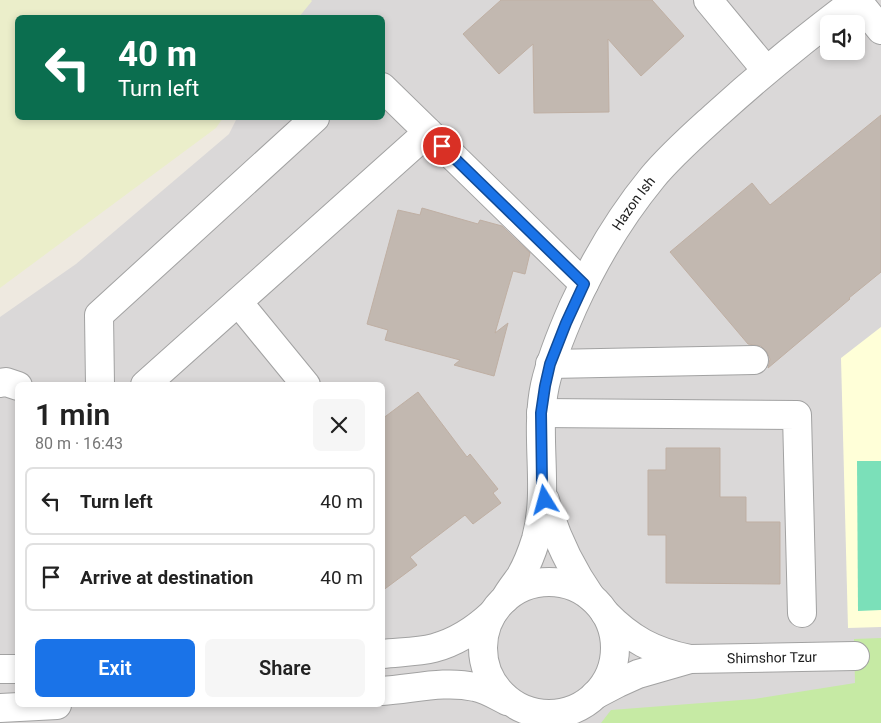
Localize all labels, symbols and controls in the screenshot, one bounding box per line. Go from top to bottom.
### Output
map controls [820,15,865,60]
button: sound [820,15,865,60]
text: 40 m [118,34,197,75]
icon: left [35,35,100,100]
text: Turn left [118,76,199,101]
pin [421,125,463,167]
icon: arrive [428,132,456,160]
street label: Hazon Ish [609,173,658,233]
text: 1 min [35,397,110,432]
button: close [313,399,365,451]
text: 80 m · 16:43 [35,434,123,453]
position arrow [518,473,570,525]
icon: left [37,487,65,515]
text: Turn left [80,490,153,513]
text: 40 m [320,490,363,513]
icon: arrive [37,563,65,591]
text: Arrive at destination [80,566,253,589]
text: 40 m [320,566,363,589]
button: Exit [35,639,195,697]
button: Share [205,639,365,697]
street label: Shimshor Tzur [727,649,817,666]

